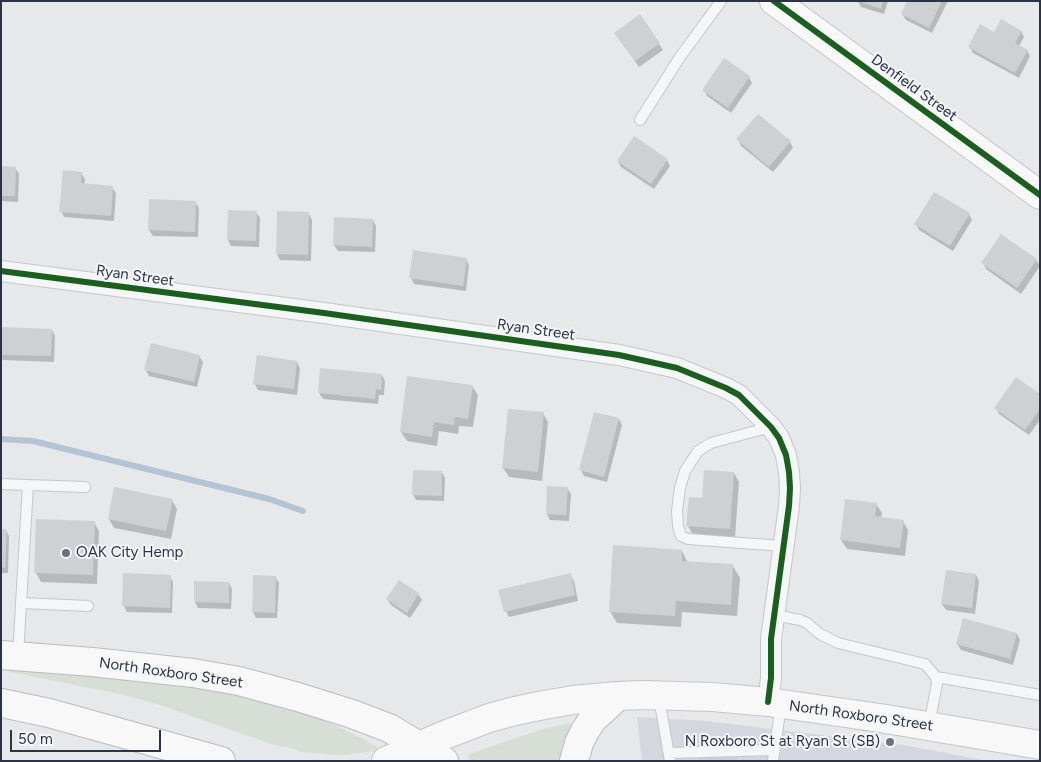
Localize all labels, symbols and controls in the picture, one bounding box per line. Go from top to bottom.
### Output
street label: Denfield Street [867,51,961,125]
street label: Ryan Street [95,262,175,290]
street label: Ryan Street [496,316,576,344]
place label: OAK City Hemp [76,544,183,562]
marker: OAK City Hemp [60,547,72,559]
street label: North Roxboro Street [98,654,244,692]
street label: North Roxboro Street [788,697,934,735]
scale bar [12,720,164,752]
text: 50 m [18,730,53,748]
place label: N Roxboro St at Ryan St (SB) [685,733,880,751]
marker: N Roxboro St at Ryan St (SB) [884,736,896,748]

